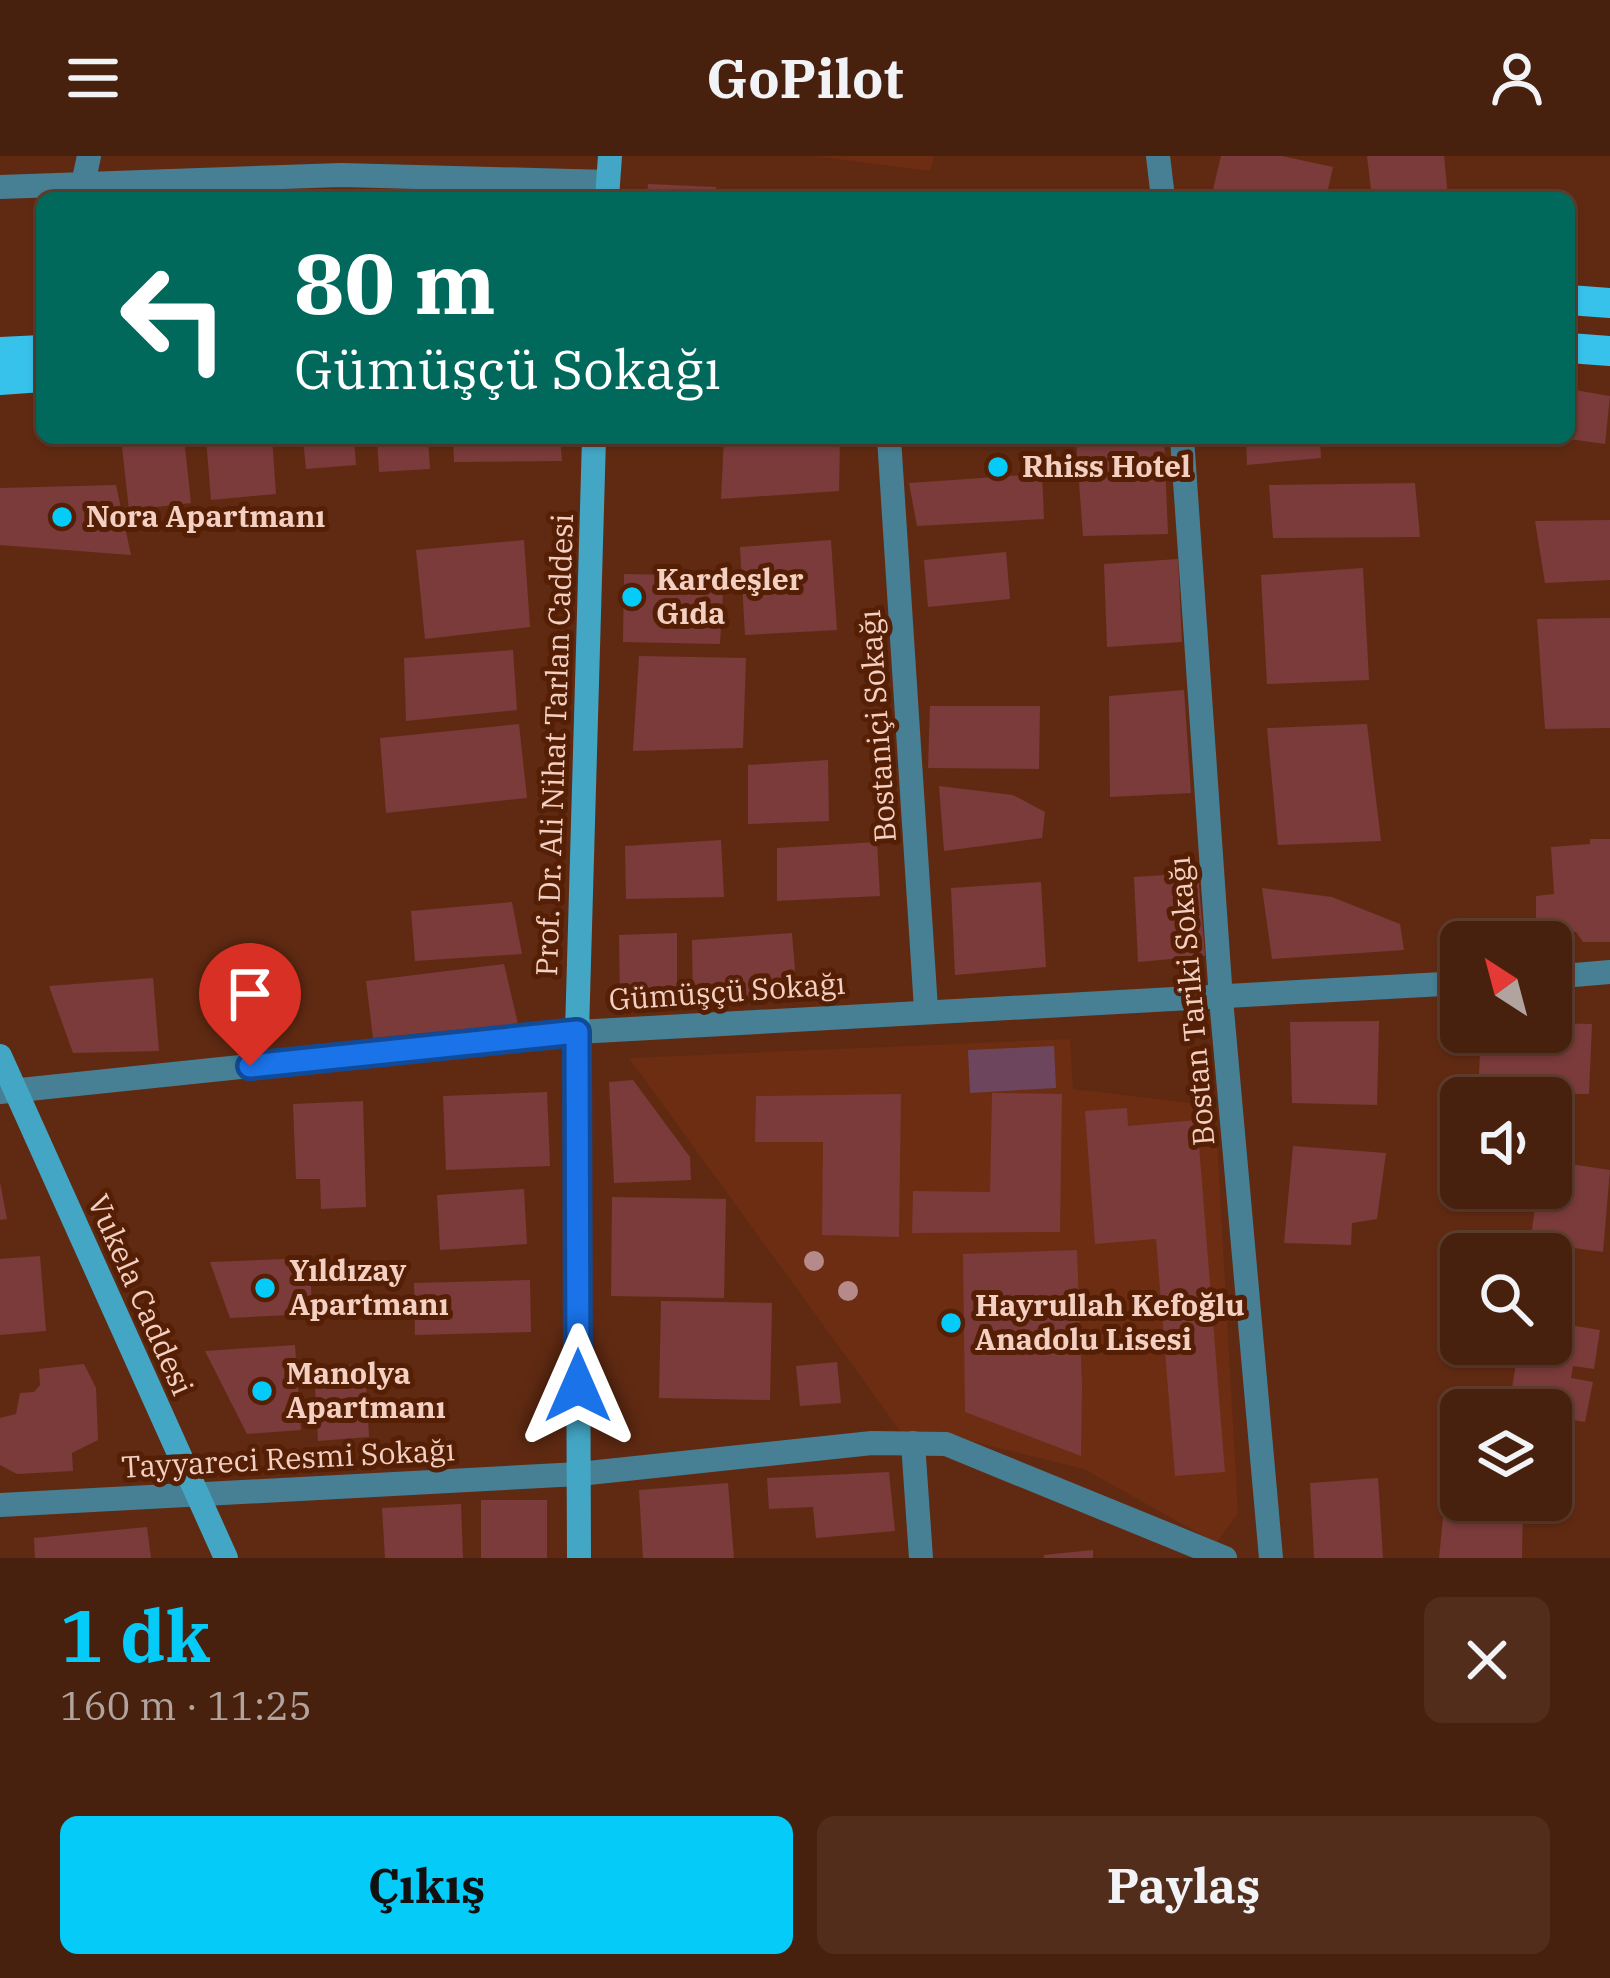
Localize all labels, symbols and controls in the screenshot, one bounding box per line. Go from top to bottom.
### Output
text: GoPilot [706,43,904,113]
icon: menu [60,45,126,111]
icon: person [1484,45,1550,111]
text: 80 m [294,228,496,337]
icon: left [96,240,252,396]
text: Gümüşçü Sokağı [294,334,721,404]
place label: Rhiss Hotel [1022,446,1191,485]
marker: Rhiss Hotel [985,454,1011,480]
place label: Nora Apartmanı [86,496,325,535]
marker: Nora Apartmanı [49,504,75,530]
street label: Prof. Dr. Ali Nihat Tarlan Caddesi [526,513,581,977]
place label: Kardeşler Gıda [656,559,804,632]
marker: Kardeşler Gıda [619,584,645,610]
street label: Bostaniçi Sokağı [849,608,904,844]
street label: Bostan Tariki Sokağı [1158,855,1223,1147]
north arrow [1440,921,1572,1053]
map controls [1440,921,1572,1521]
pin [199,943,301,1066]
icon: arrive [217,961,283,1027]
street label: Gümüşçü Sokağı [607,963,847,1018]
button: sound [1440,1077,1572,1209]
street label: Vukela Caddesi [80,1188,203,1401]
button: search [1440,1233,1572,1365]
place label: Yıldızay Apartmanı [289,1250,449,1323]
marker: Yıldızay Apartmanı [252,1275,278,1301]
place label: Hayrullah Kefoğlu Anadolu Lisesi [975,1285,1245,1358]
marker: Hayrullah Kefoğlu Anadolu Lisesi [938,1310,964,1336]
position arrow [515,1323,641,1449]
place label: Manolya Apartmanı [286,1353,446,1426]
marker: Manolya Apartmanı [249,1378,275,1404]
button: layers [1440,1389,1572,1521]
street label: Tayyareci Resmi Sokağı [120,1429,456,1486]
text: 1 dk [60,1588,210,1682]
button: close [1424,1597,1550,1723]
text: 160 m · 11:25 [60,1680,312,1731]
button: Çıkış [60,1816,793,1954]
button: Paylaş [817,1816,1550,1954]

